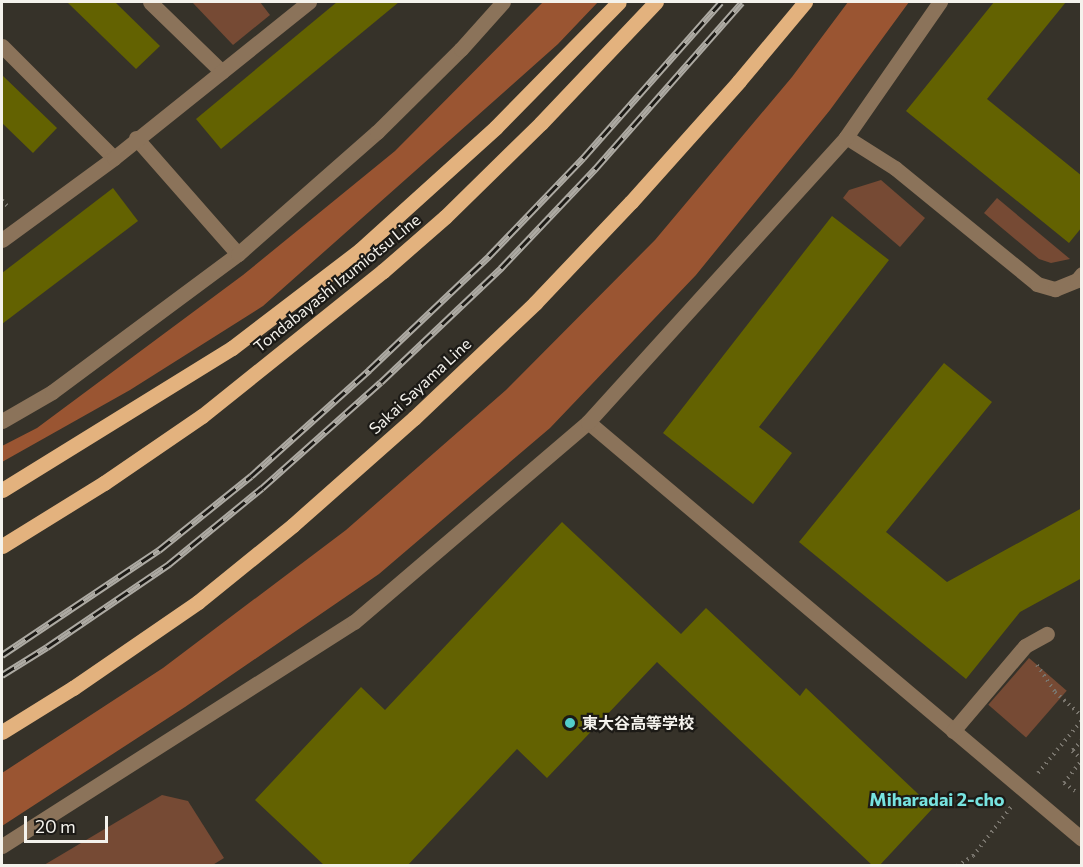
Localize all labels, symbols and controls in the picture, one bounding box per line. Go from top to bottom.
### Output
street label: Tondabayashi Izumiotsu Line [250,210,424,356]
street label: Sakai Sayama Line [365,334,475,438]
place label: 東大谷高等学校 [582,713,694,733]
marker: 東大谷高等学校 [563,716,577,730]
district label: Miharadai 2-cho [869,788,1005,810]
scale bar [27,804,111,842]
text: 20 m [35,815,76,837]

